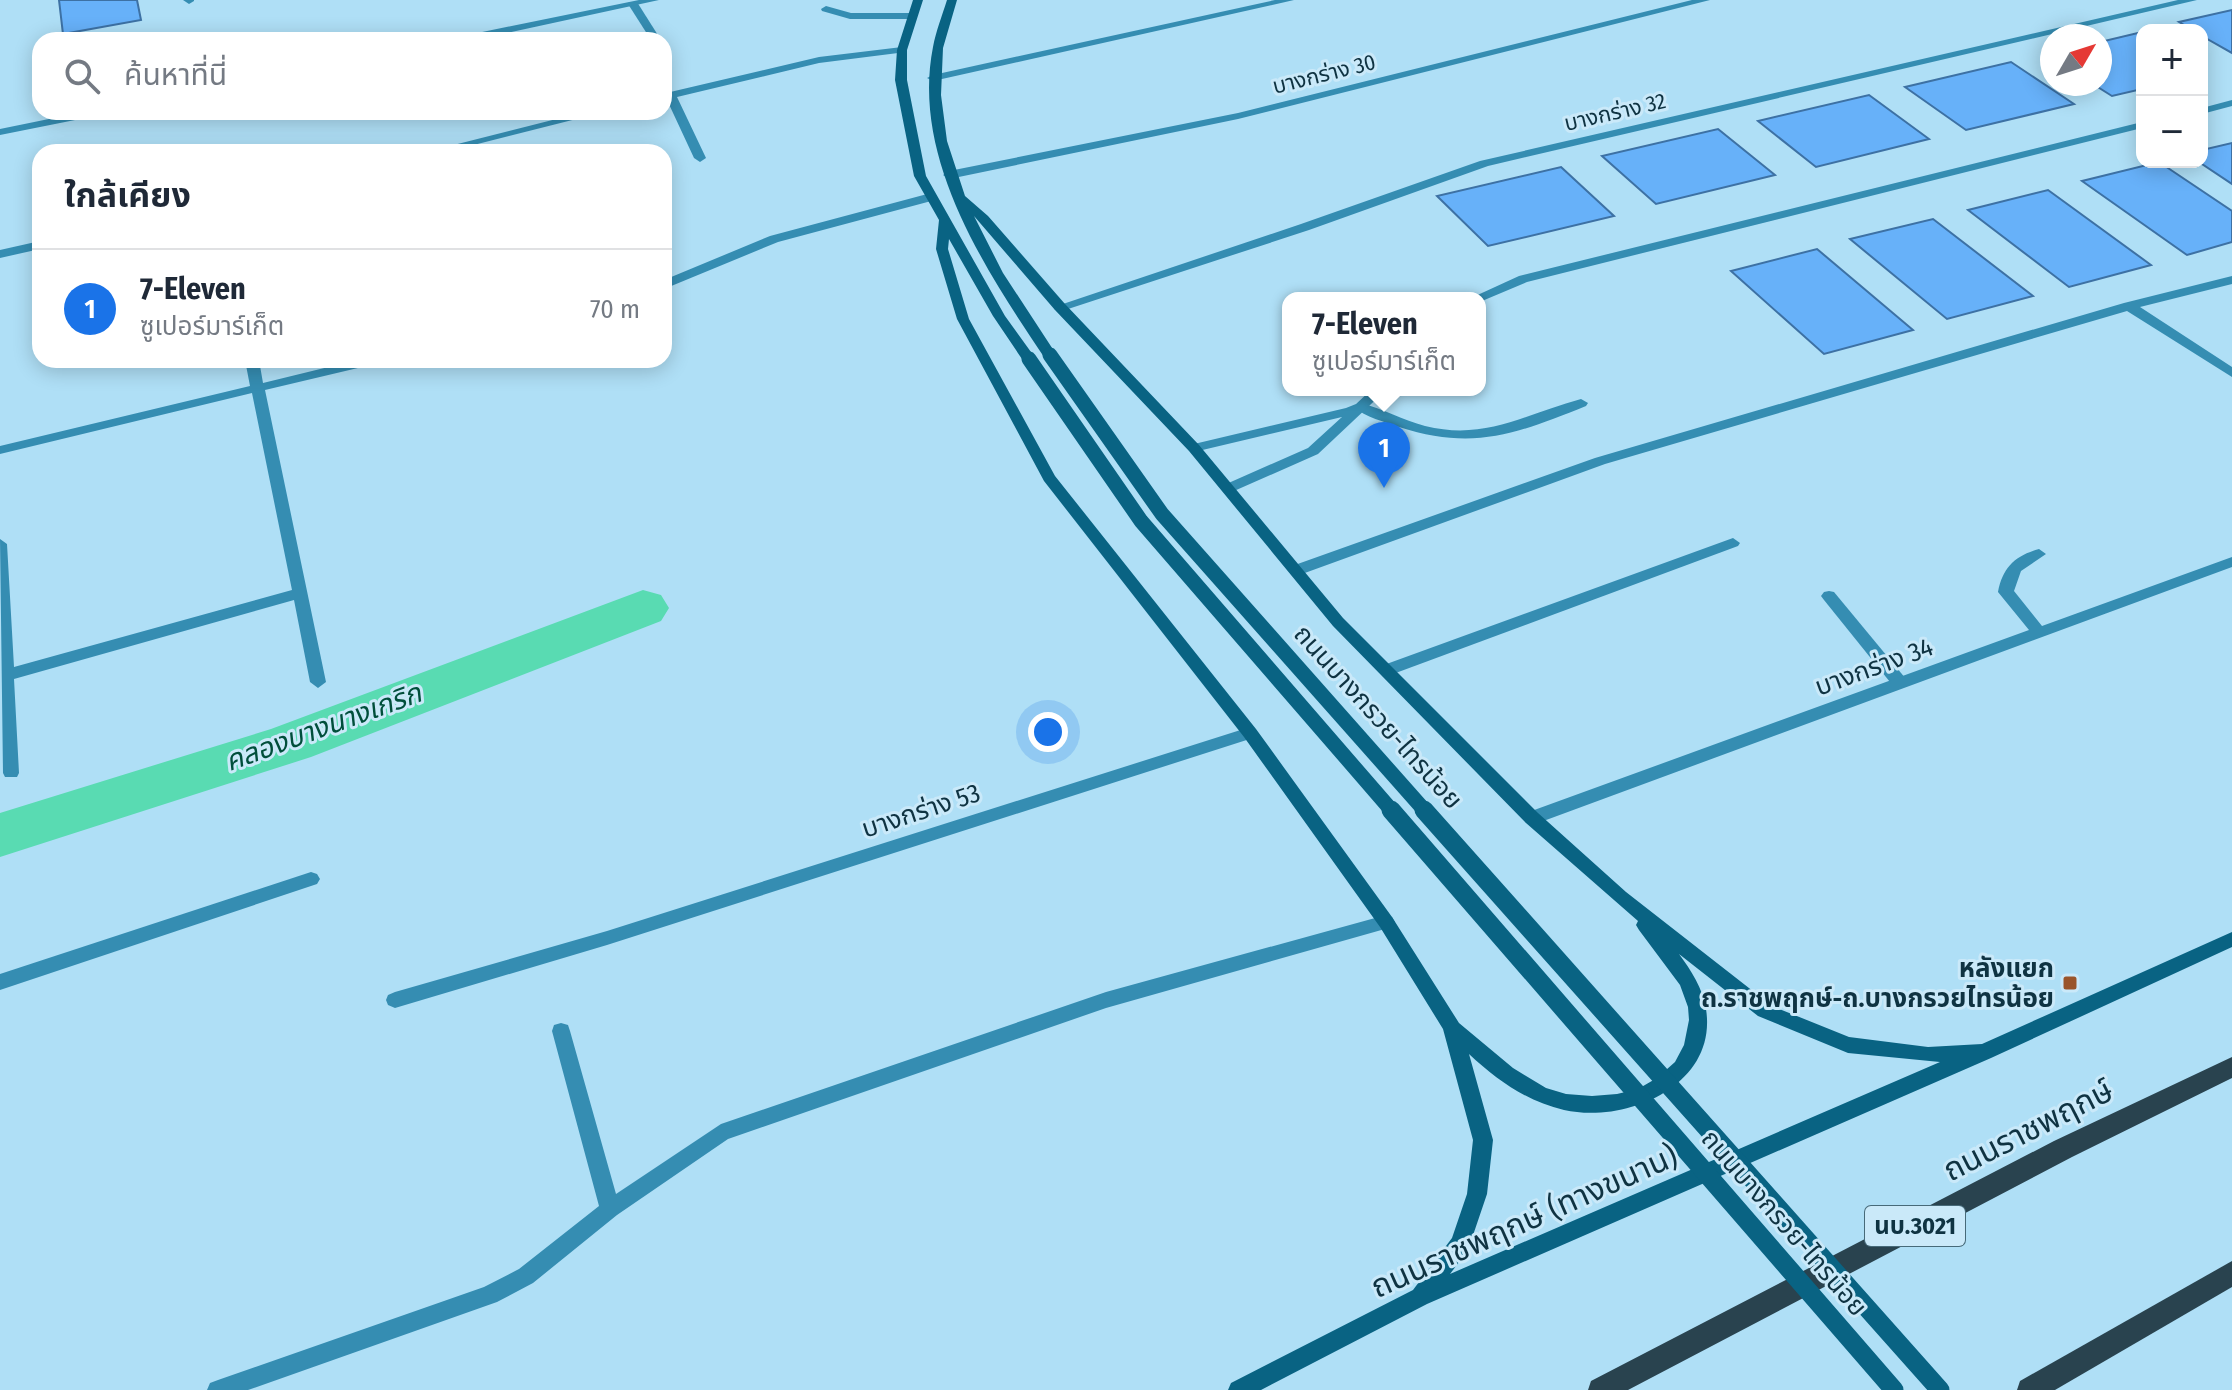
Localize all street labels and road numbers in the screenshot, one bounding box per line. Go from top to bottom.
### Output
street label: บางกร่าง 30 [1270,48,1378,100]
street label: บางกร่าง 32 [1562,87,1668,137]
street label: ถนนบางกรวย-ไทรน้อย [1287,619,1469,815]
street label: บางกร่าง 34 [1811,631,1937,703]
street label: บางกร่าง 53 [858,777,984,845]
street label: ถนนราชพฤกษ์ [1937,1071,2119,1189]
street label: ถนนบางกรวย-ไทรน้อย [1695,1124,1873,1322]
street label: ถนนราชพฤกษ์ (ทางขนาน) [1365,1136,1683,1306]
road number: นบ.3021 [1865,1206,1965,1246]

